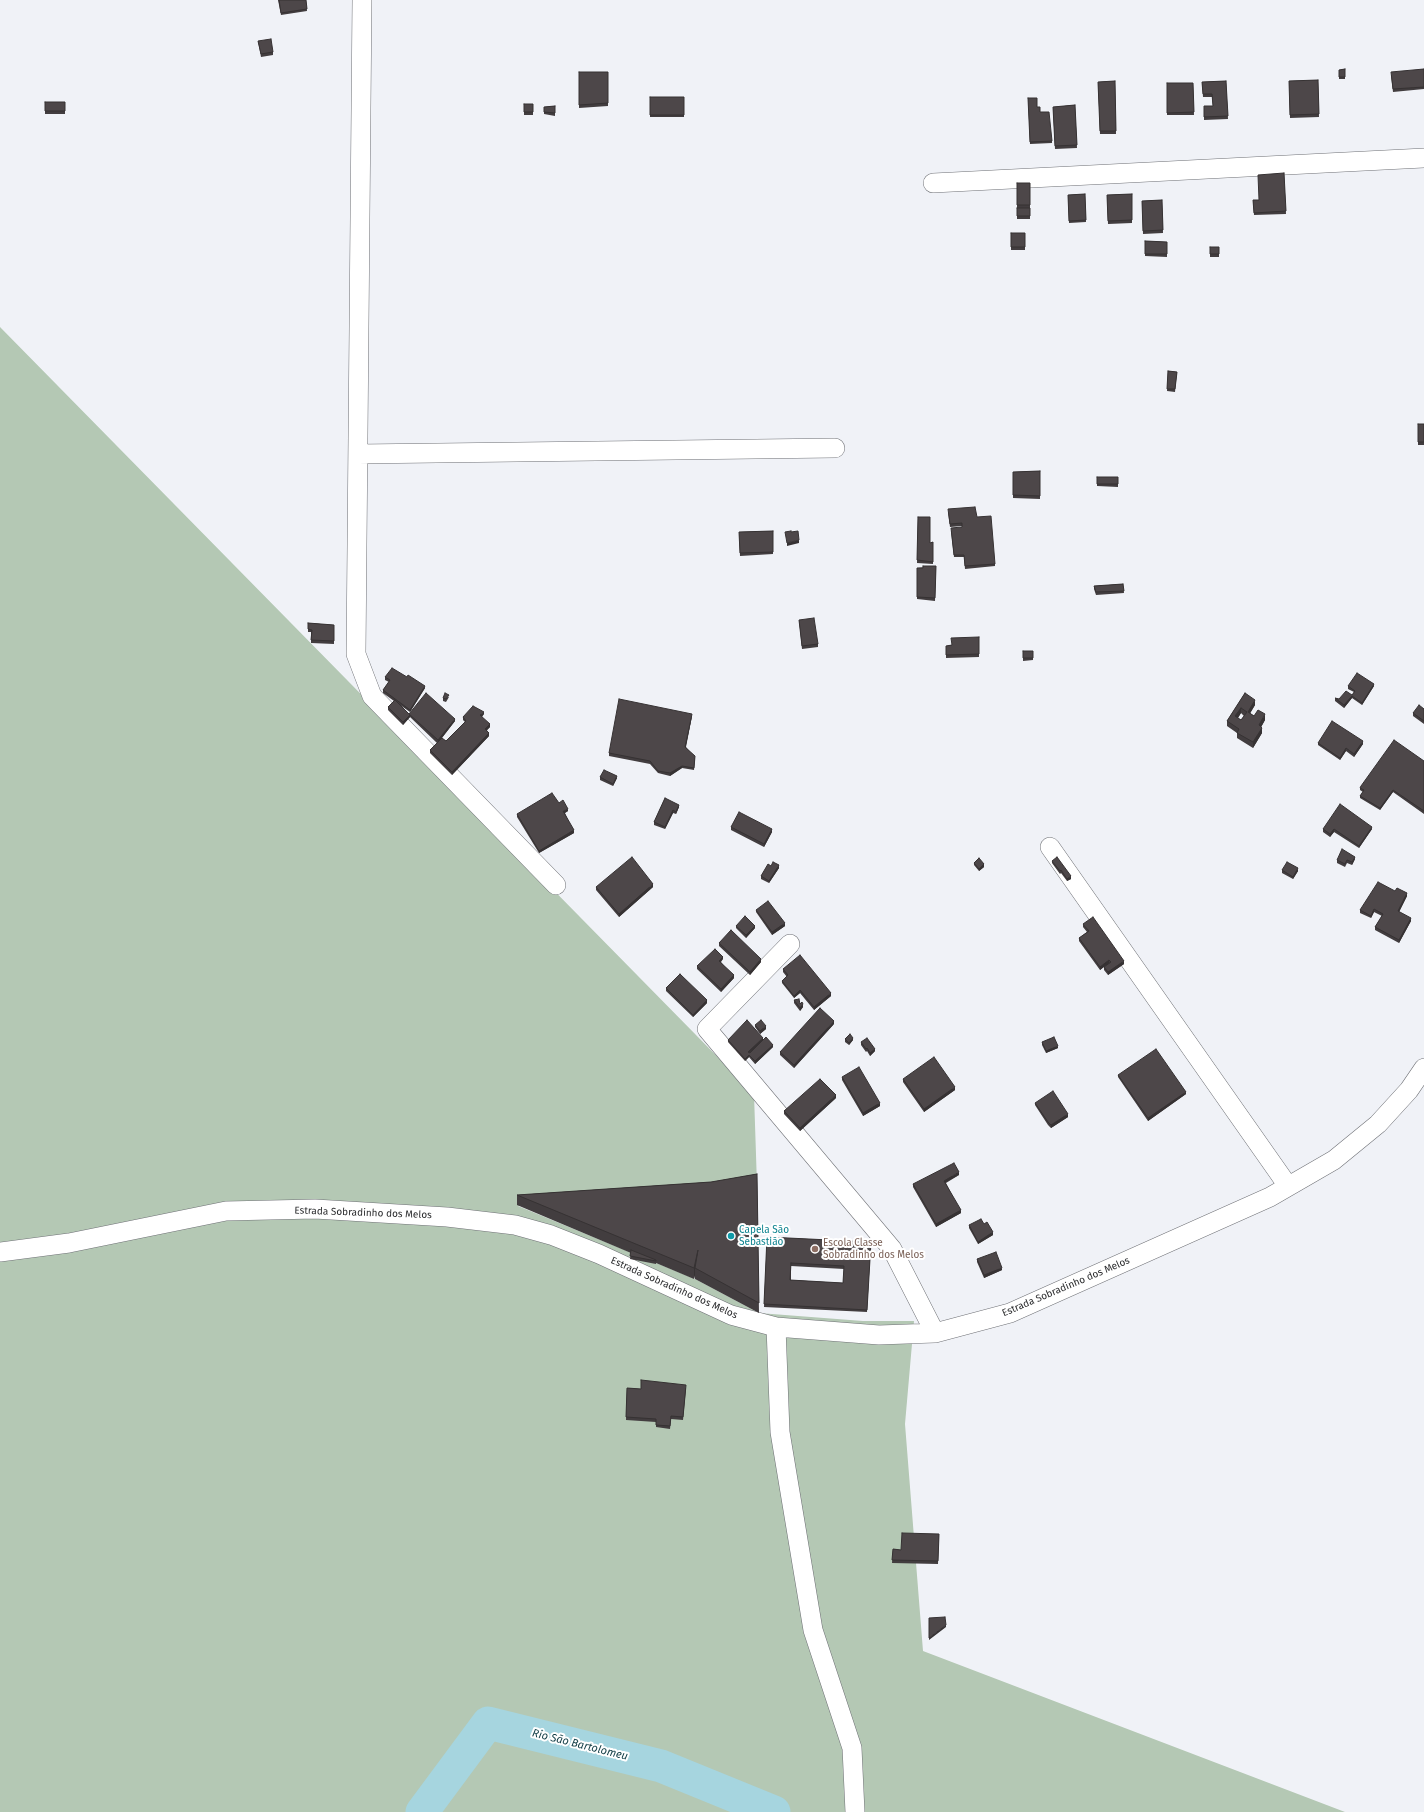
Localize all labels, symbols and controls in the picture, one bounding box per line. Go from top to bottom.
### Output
street label: Estrada Sobradinho dos Melos [294,1205,432,1221]
place label: Capela São Sebastião [739,1224,789,1248]
marker: Capela São Sebastião [726,1231,736,1241]
place label: Escola Classe Sobradinho dos Melos [823,1237,924,1260]
marker: Escola Classe Sobradinho dos Melos [810,1244,820,1254]
street label: Estrada Sobradinho dos Melos [609,1255,739,1321]
street label: Estrada Sobradinho dos Melos [1000,1255,1132,1319]
water label: Rio São Bartolomeu [531,1727,629,1763]

